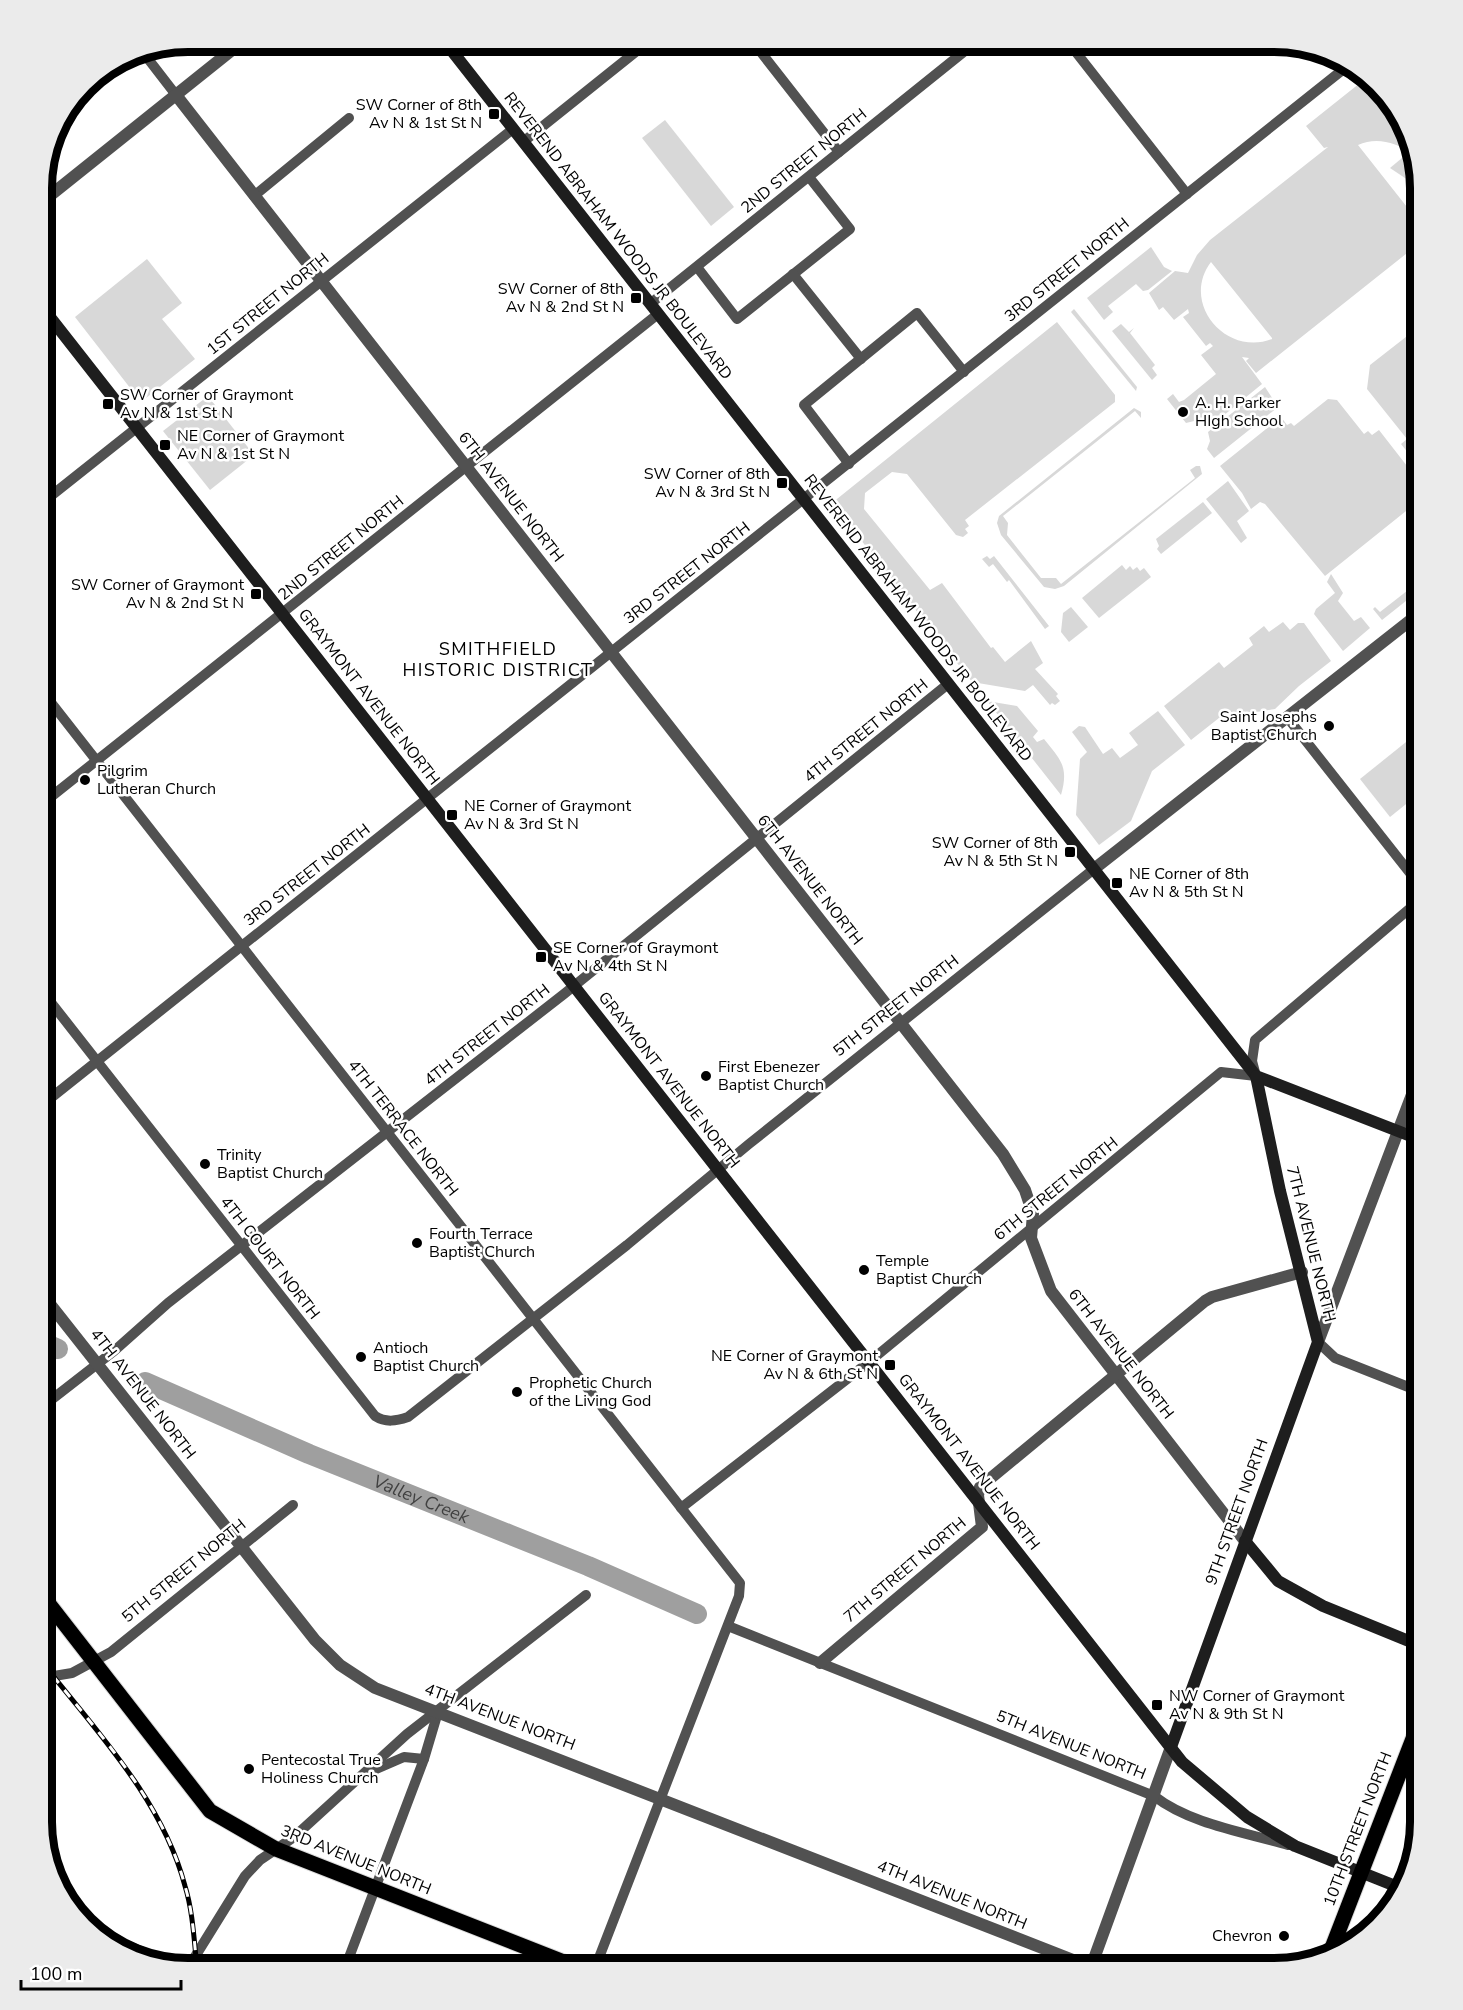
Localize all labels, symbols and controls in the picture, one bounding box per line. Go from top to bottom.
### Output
street label: REVEREND ABRAHAM WOODS JR BOULEVARD [499,88,737,384]
place label: SW Corner of 8th Av N & 1st St N [356,94,482,134]
street label: 2ND STREET NORTH [737,103,871,219]
marker: SW Corner of 8th Av N & 1st St N [487,107,501,121]
street label: 3RD STREET NORTH [1000,213,1134,327]
street label: 1ST STREET NORTH [202,248,334,360]
place label: SW Corner of 8th Av N & 2nd St N [498,278,624,318]
marker: SW Corner of 8th Av N & 2nd St N [629,291,643,305]
place label: SW Corner of Graymont Av N & 1st St N [120,384,293,424]
place label: A. H. Parker HIgh School [1195,392,1283,432]
marker: SW Corner of Graymont Av N & 1st St N [101,397,115,411]
marker: A. H. Parker HIgh School [1176,405,1190,419]
place label: NE Corner of Graymont Av N & 1st St N [177,425,344,465]
street label: 6TH AVENUE NORTH [453,427,569,567]
marker: NE Corner of Graymont Av N & 1st St N [158,438,172,452]
place label: SW Corner of 8th Av N & 3rd St N [644,463,770,503]
street label: REVEREND ABRAHAM WOODS JR BOULEVARD [799,470,1037,766]
marker: SW Corner of 8th Av N & 3rd St N [775,476,789,490]
street label: 2ND STREET NORTH [274,490,408,606]
street label: 3RD STREET NORTH [619,517,755,629]
place label: SW Corner of Graymont Av N & 2nd St N [71,574,244,614]
marker: SW Corner of Graymont Av N & 2nd St N [249,587,263,601]
street label: GRAYMONT AVENUE NORTH [293,604,445,790]
district label: SMITHFIELD HISTORIC DISTRICT [403,637,593,682]
street label: 4TH STREET NORTH [799,674,933,788]
place label: Saint Josephs Baptist Church [1211,706,1317,746]
marker: Saint Josephs Baptist Church [1322,719,1336,733]
place label: Pilgrim Lutheran Church [97,760,216,800]
marker: Pilgrim Lutheran Church [78,773,92,787]
place label: NE Corner of Graymont Av N & 3rd St N [464,795,631,835]
marker: NE Corner of Graymont Av N & 3rd St N [445,808,459,822]
street label: 6TH AVENUE NORTH [752,810,868,950]
street label: 3RD STREET NORTH [239,819,375,931]
place label: SW Corner of 8th Av N & 5th St N [932,832,1058,872]
marker: SW Corner of 8th Av N & 5th St N [1063,845,1077,859]
place label: NE Corner of 8th Av N & 5th St N [1129,863,1249,903]
marker: NE Corner of 8th Av N & 5th St N [1110,876,1124,890]
place label: SE Corner of Graymont Av N & 4th St N [553,937,718,977]
marker: SE Corner of Graymont Av N & 4th St N [534,950,548,964]
street label: 5TH STREET NORTH [829,950,963,1062]
street label: 4TH STREET NORTH [420,979,554,1091]
street label: GRAYMONT AVENUE NORTH [593,987,745,1173]
street label: 4TH TERRACE NORTH [343,1055,463,1201]
place label: First Ebenezer Baptist Church [718,1056,824,1096]
marker: First Ebenezer Baptist Church [699,1069,713,1083]
street label: 6TH STREET NORTH [989,1132,1123,1246]
place label: Trinity Baptist Church [217,1144,323,1184]
marker: Trinity Baptist Church [198,1157,212,1171]
street label: 7TH AVENUE NORTH [1281,1164,1341,1324]
street label: 4TH COURT NORTH [215,1192,325,1324]
place label: Fourth Terrace Baptist Church [429,1223,535,1263]
marker: Fourth Terrace Baptist Church [410,1236,424,1250]
place label: Temple Baptist Church [876,1250,982,1290]
marker: Temple Baptist Church [857,1263,871,1277]
street label: 6TH AVENUE NORTH [1063,1284,1179,1424]
street label: 4TH AVENUE NORTH [85,1324,201,1464]
place label: Antioch Baptist Church [373,1337,479,1377]
place label: NE Corner of Graymont Av N & 6th St N [711,1345,878,1385]
marker: Antioch Baptist Church [354,1350,368,1364]
marker: NE Corner of Graymont Av N & 6th St N [883,1358,897,1372]
street label: GRAYMONT AVENUE NORTH [893,1369,1045,1555]
place label: Prophetic Church of the Living God [529,1372,652,1412]
marker: Prophetic Church of the Living God [510,1385,524,1399]
street label: 9TH STREET NORTH [1200,1436,1274,1588]
water label: Valley Creek [370,1469,474,1529]
street label: 7TH STREET NORTH [839,1512,971,1628]
street label: 5TH STREET NORTH [117,1514,251,1628]
street label: 4TH AVENUE NORTH [421,1678,579,1756]
place label: NW Corner of Graymont Av N & 9th St N [1169,1685,1345,1725]
marker: NW Corner of Graymont Av N & 9th St N [1150,1698,1164,1712]
street label: 5TH AVENUE NORTH [993,1705,1149,1785]
place label: Pentecostal True Holiness Church [261,1749,381,1789]
street label: 10TH STREET NORTH [1318,1749,1398,1909]
marker: Pentecostal True Holiness Church [242,1762,256,1776]
street label: 3RD AVENUE NORTH [277,1820,435,1900]
street label: 4TH AVENUE NORTH [874,1855,1030,1935]
place label: Chevron [1212,1925,1272,1947]
marker: Chevron [1277,1929,1291,1943]
scale bar [21,1953,182,1991]
text: 100 m [30,1962,82,1986]

